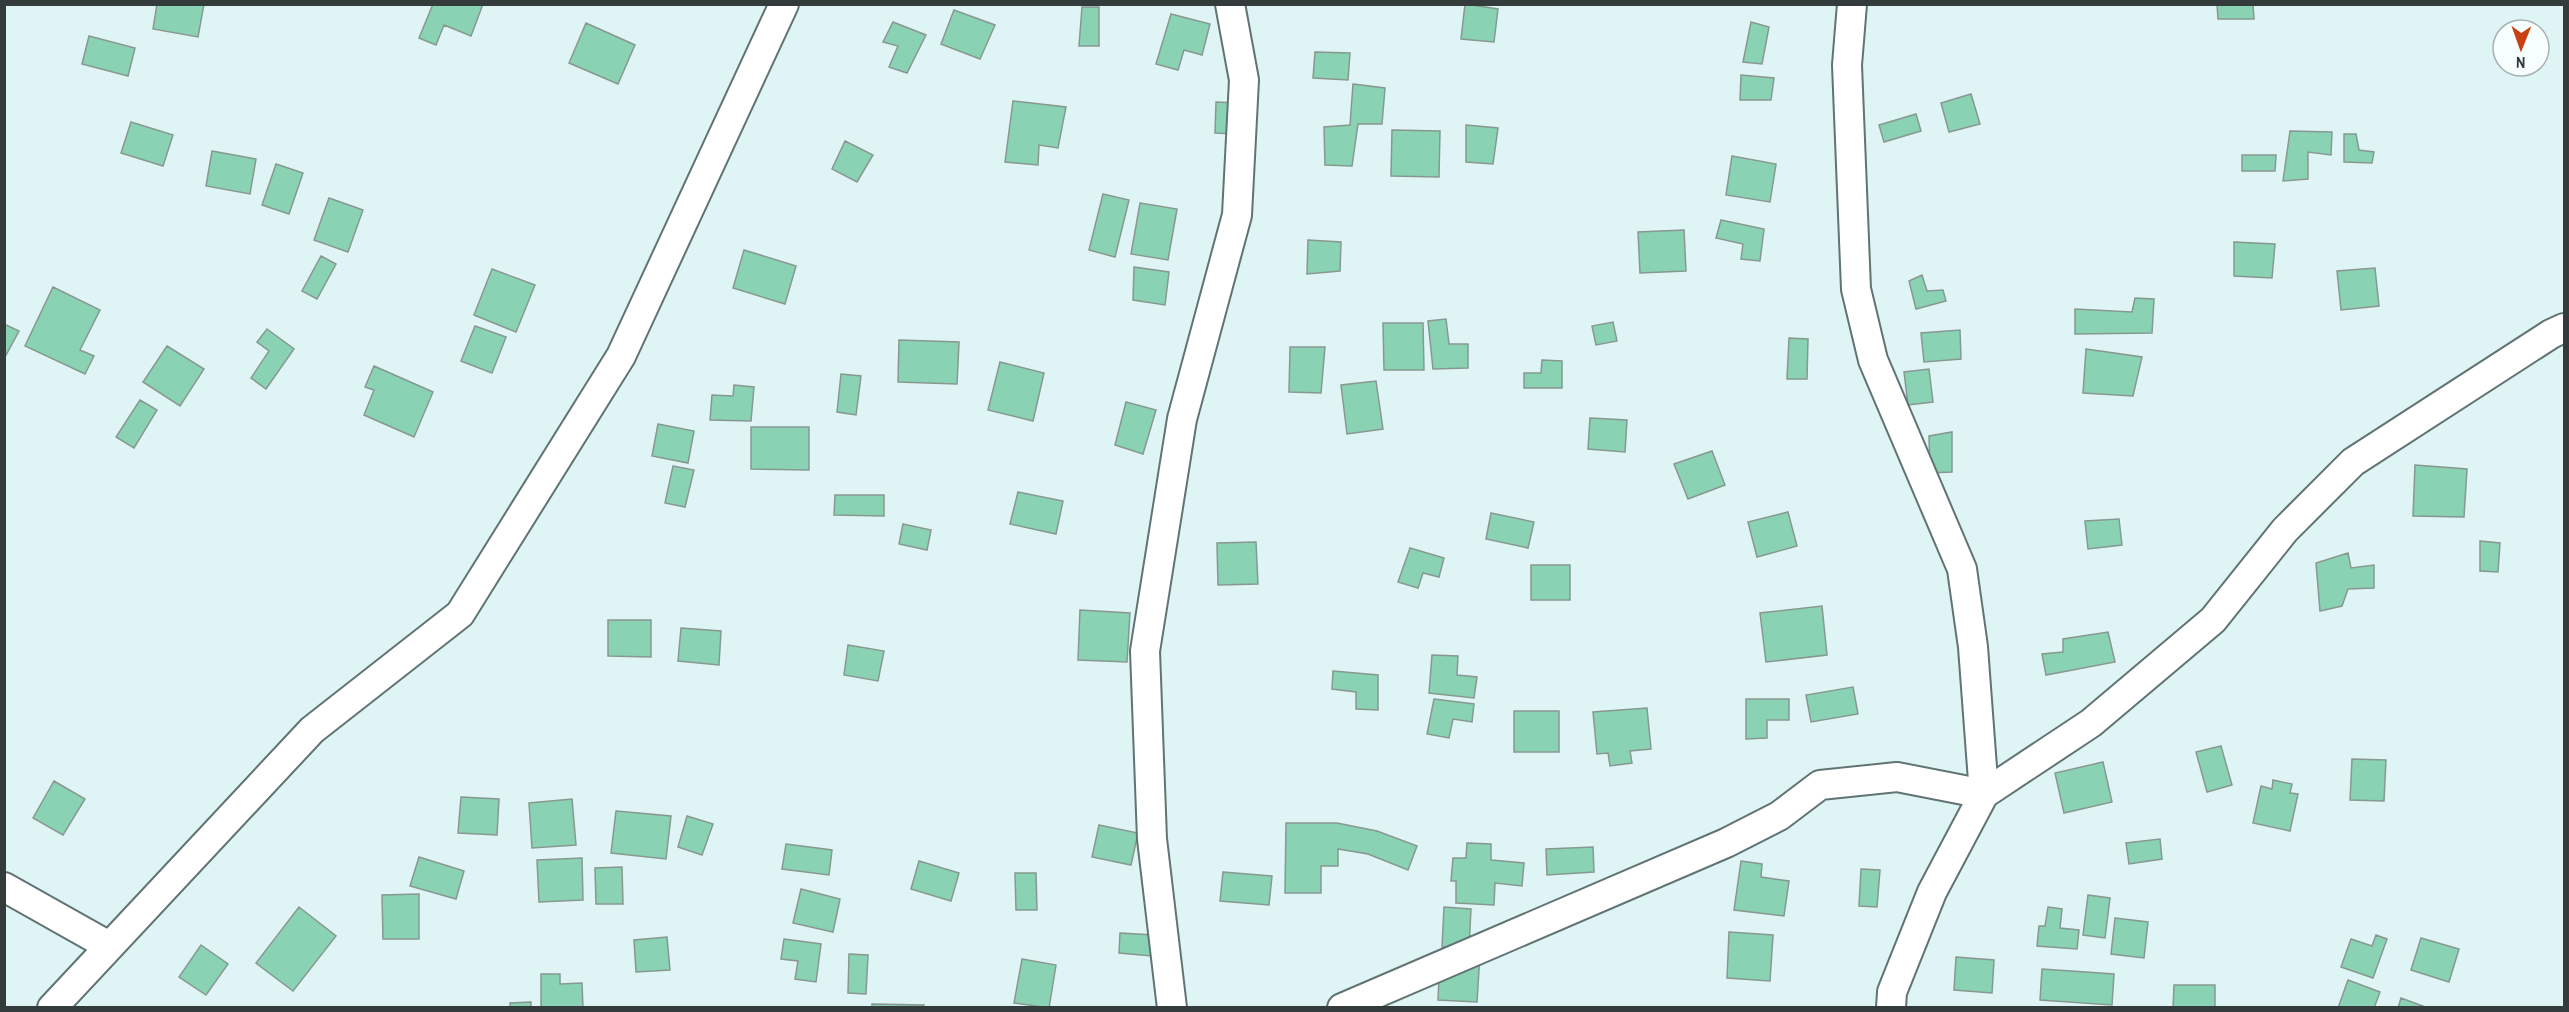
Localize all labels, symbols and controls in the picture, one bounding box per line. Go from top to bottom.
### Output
north arrow [2491,18,2551,78]
text: N [2516,52,2526,74]

